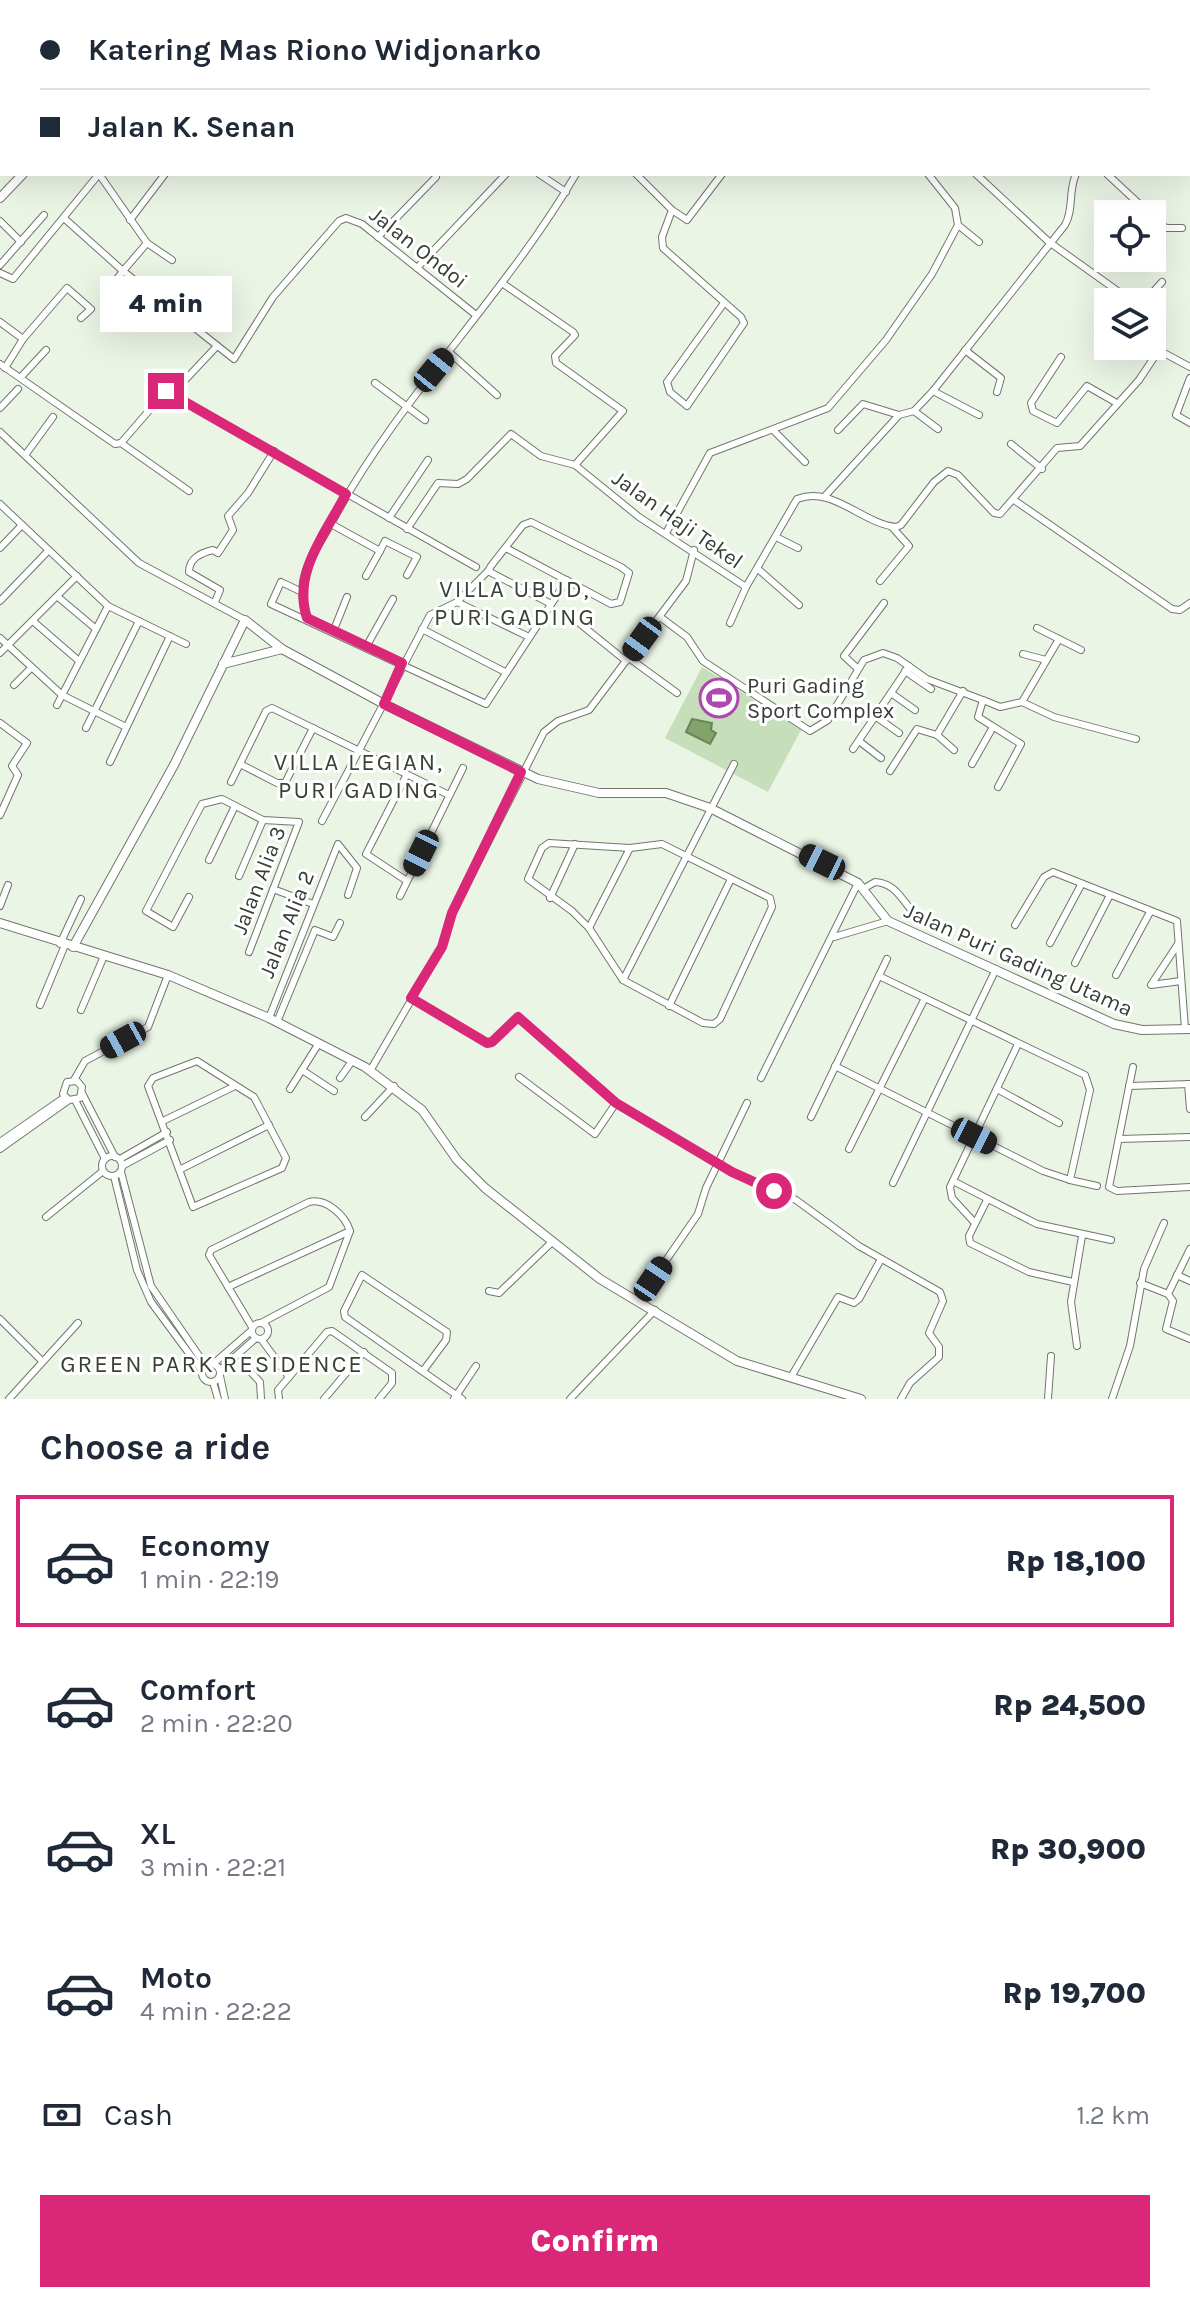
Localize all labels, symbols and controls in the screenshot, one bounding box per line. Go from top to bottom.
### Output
text: Katering Mas Riono Widjonarko [88,32,541,68]
text: Jalan K. Senan [88,109,295,145]
map controls [1094,200,1166,360]
button: locate [1094,200,1166,272]
street label: Jalan Ondoi [364,202,472,294]
callout: 4 min [100,275,232,331]
text: 4 min [129,288,203,319]
button: layers [1094,288,1166,360]
car [410,344,458,396]
route end [148,373,184,409]
street label: Jalan Haji Tekel [607,465,748,575]
district label: VILLA UBUD, PURI GADING [434,575,596,631]
car [618,613,666,665]
place label: Puri Gading Sport Complex [747,673,894,724]
sports icon: Puri Gading Sport Complex [698,677,740,719]
district label: VILLA LEGIAN, PURI GADING [274,748,444,804]
street label: Jalan Alia 3 [226,823,291,938]
car [400,826,442,880]
car [795,841,849,883]
street label: Jalan Alia 2 [254,867,320,982]
street label: Jalan Puri Gading Utama [900,898,1137,1022]
car [96,1018,150,1062]
car [947,1114,1001,1158]
route start [756,1173,792,1209]
car [630,1252,676,1306]
district label: GREEN PARK RESIDENCE [60,1350,364,1378]
text: Choose a ride [40,1426,270,1468]
icon: car [44,1525,116,1597]
text: Economy [140,1528,270,1564]
text: Rp 18,100 [1006,1543,1146,1579]
text: 1 min · 22:19 [140,1564,279,1595]
icon: car [44,1669,116,1741]
text: Comfort [140,1672,256,1708]
text: Rp 24,500 [993,1687,1146,1723]
text: 2 min · 22:20 [140,1708,293,1739]
icon: car [44,1813,116,1885]
text: XL [140,1816,175,1852]
text: Rp 30,900 [990,1831,1146,1867]
text: 3 min · 22:21 [140,1852,286,1883]
icon: car [44,1957,116,2029]
text: Moto [140,1960,212,1996]
text: Rp 19,700 [1003,1975,1146,2011]
text: 4 min · 22:22 [140,1996,292,2027]
icon: cash [40,2093,84,2137]
text: Cash [104,2097,173,2133]
text: 1.2 km [1077,2100,1150,2131]
button: Confirm [40,2195,1150,2287]

